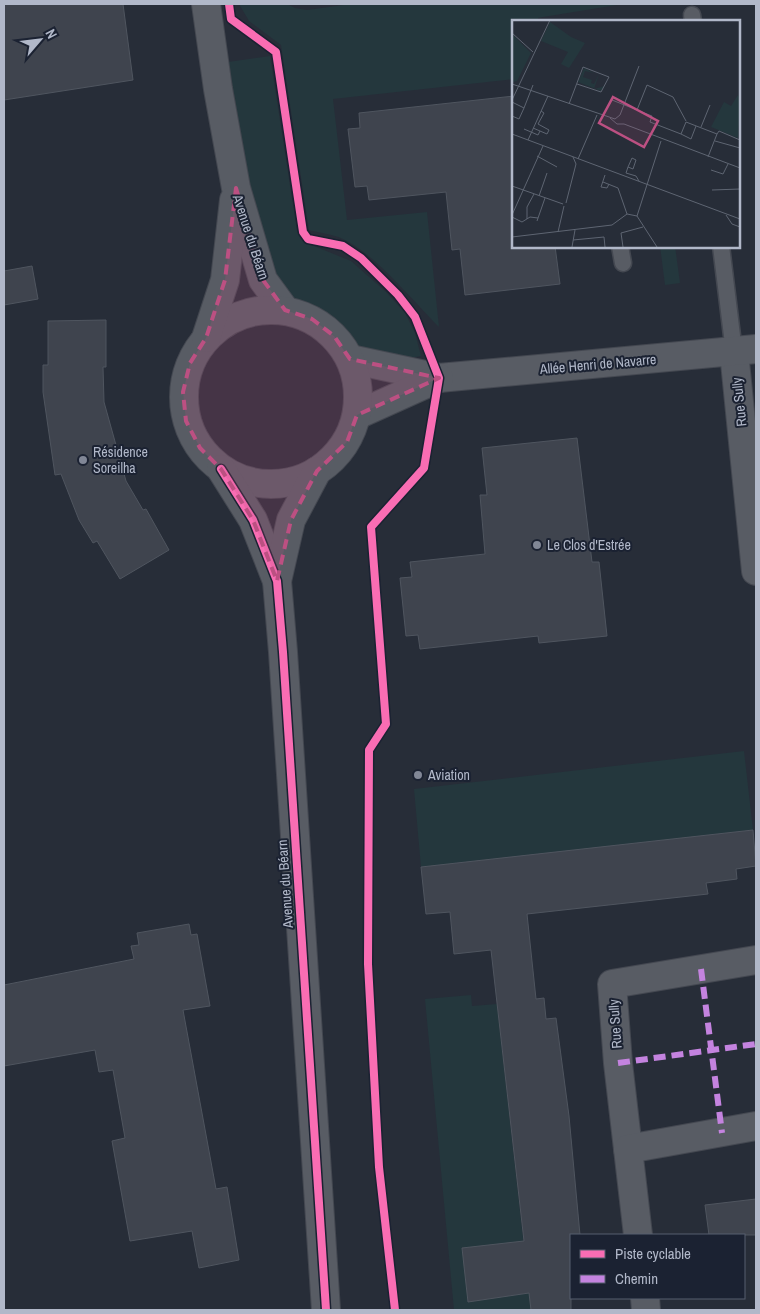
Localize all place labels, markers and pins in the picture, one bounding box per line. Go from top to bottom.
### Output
place label: Résidence Soreilha [93,443,148,477]
marker: Résidence Soreilha [77,454,89,466]
place label: Le Clos d'Estrée [547,536,631,554]
marker: Le Clos d'Estrée [531,539,543,551]
place label: Aviation [427,766,470,784]
marker: Aviation [412,769,424,781]

